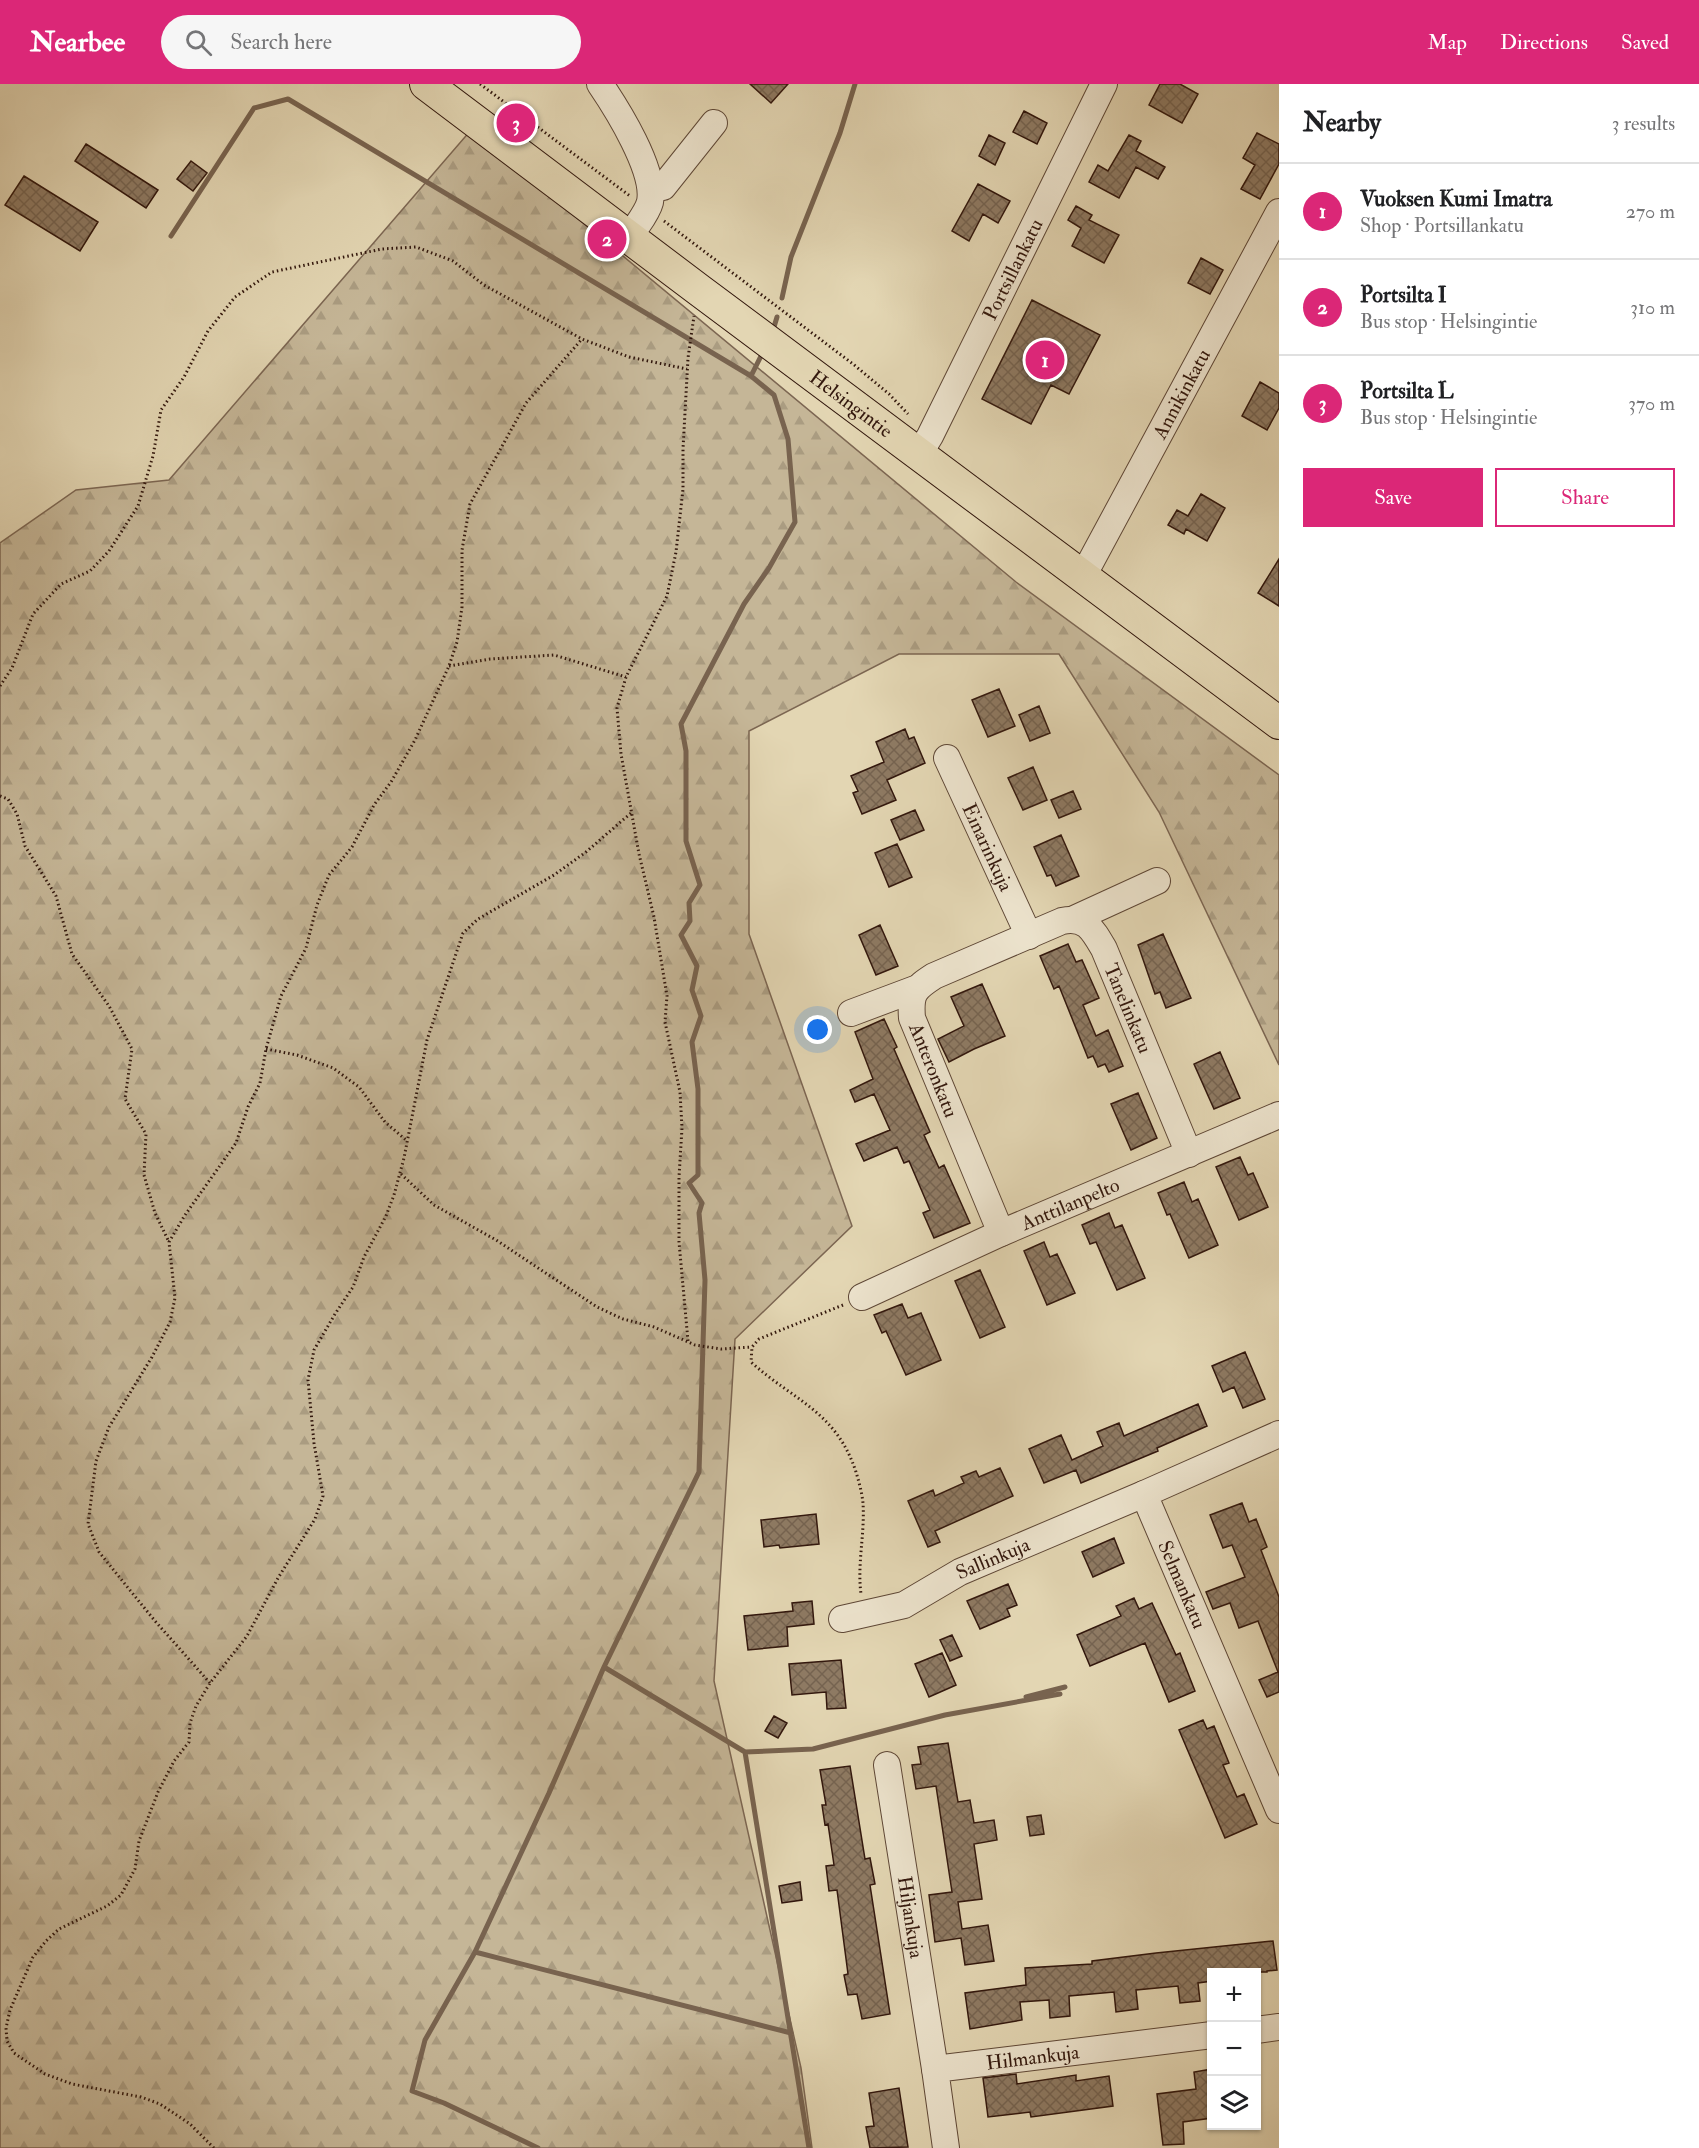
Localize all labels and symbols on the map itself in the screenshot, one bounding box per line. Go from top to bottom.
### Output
pin: 3 [496,100,536,146]
street label: Portsillankatu [977,215,1048,325]
pin: 2 [588,216,626,262]
pin: 1 [1026,338,1064,382]
street label: Annikinkatu [1147,345,1216,444]
street label: Helsingintie [804,365,898,443]
street label: Einarinkuja [957,799,1019,896]
street label: Tanelinkatu [1098,960,1158,1057]
your location [803,1015,832,1044]
street label: Anteronkatu [903,1018,964,1121]
street label: Anttilanpelto [1016,1172,1123,1236]
street label: Sallinkuja [952,1532,1034,1585]
street label: Selmankatu [1152,1537,1212,1632]
street label: Hiljankuja [892,1874,929,1961]
street label: Hilmankuja [985,2039,1081,2076]

